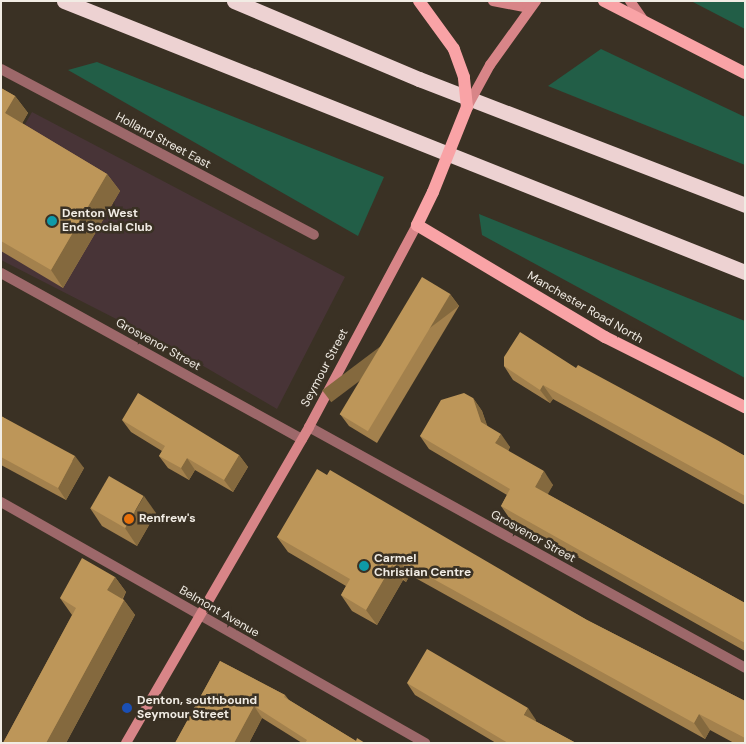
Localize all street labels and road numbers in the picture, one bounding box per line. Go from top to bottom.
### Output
street label: Holland Street East [113,110,213,172]
street label: Manchester Road North [524,269,646,347]
street label: Grosvenor Street [113,316,203,374]
street label: Seymour Street [298,326,352,410]
street label: Grosvenor Street [488,508,578,566]
street label: Belmont Avenue [176,583,262,641]

